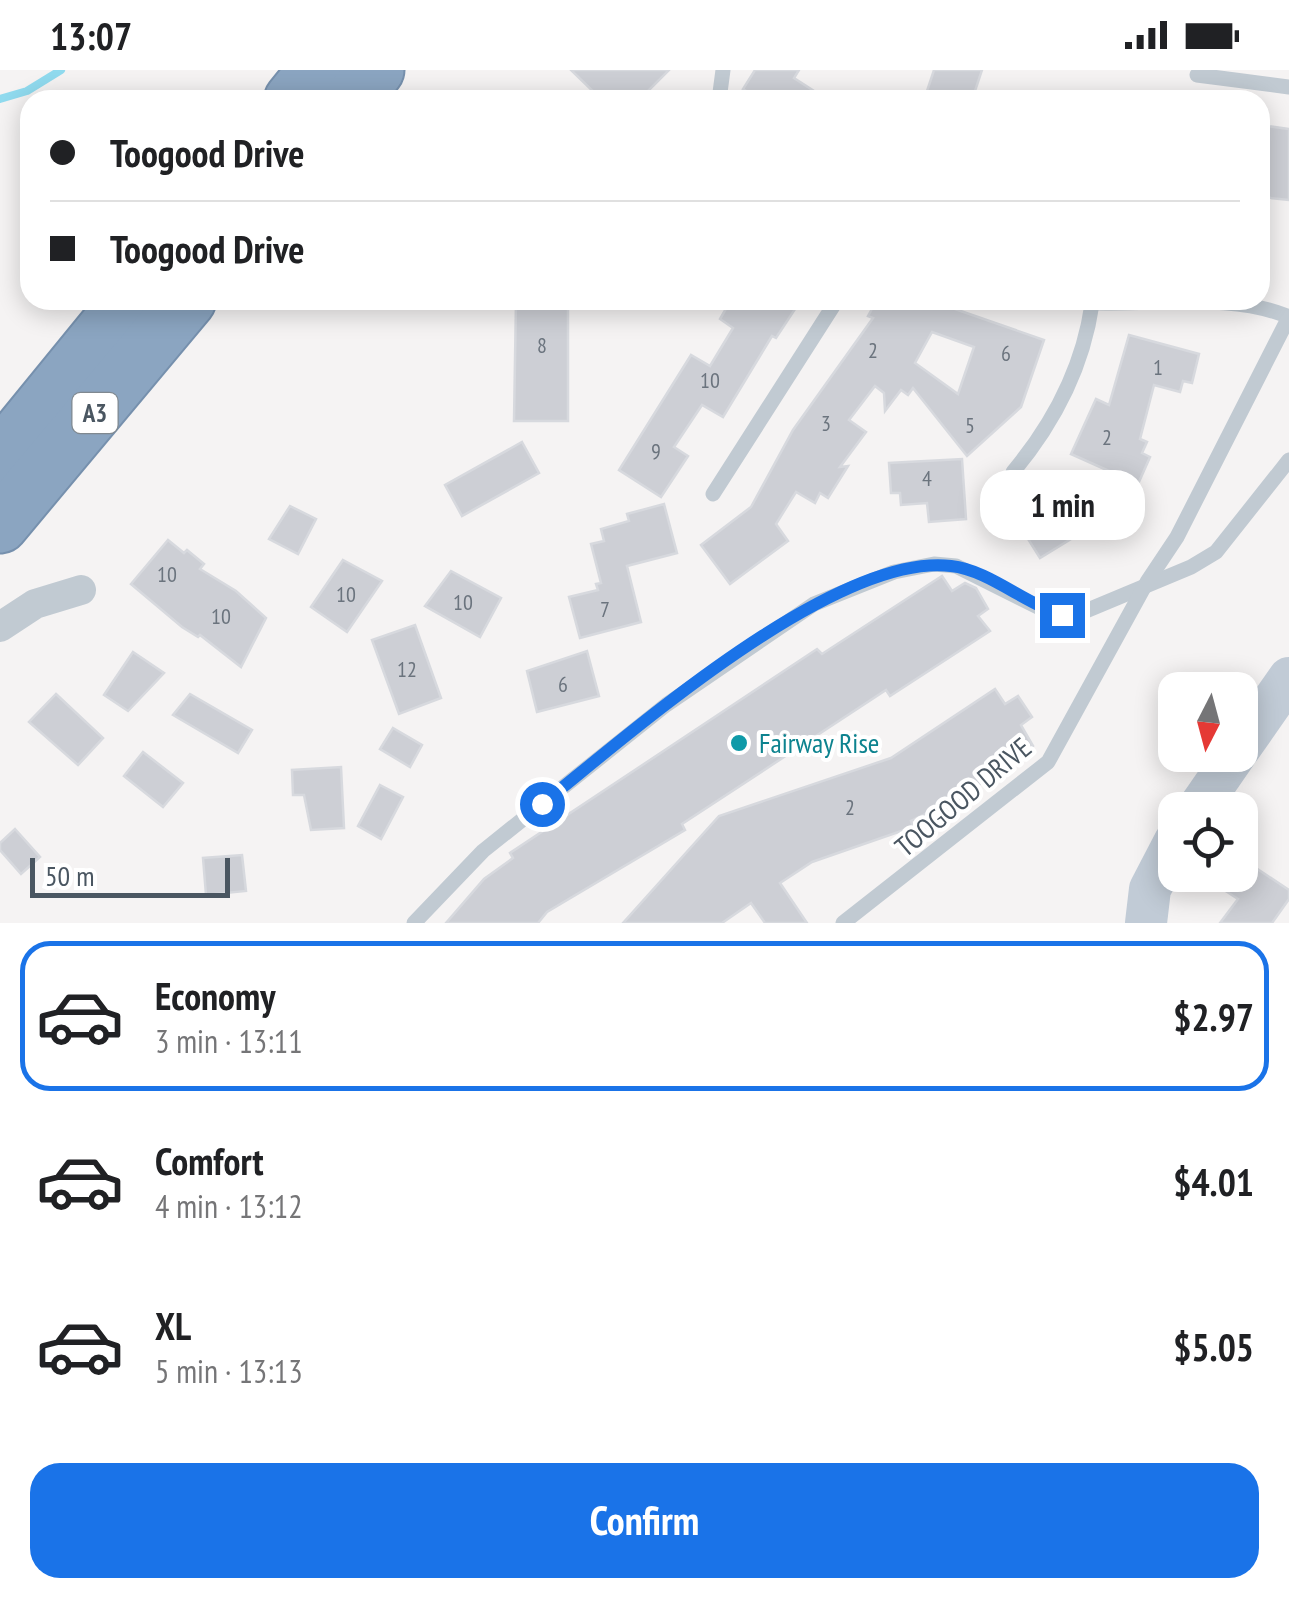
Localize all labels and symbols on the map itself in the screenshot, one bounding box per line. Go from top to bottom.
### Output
house number: 8 [537,331,547,359]
house number: 2 [868,336,878,364]
house number: 6 [1001,339,1011,367]
house number: 1 [1153,353,1163,381]
house number: 10 [700,366,720,394]
road number: A3 [72,393,118,433]
house number: 3 [821,409,831,437]
house number: 5 [965,411,975,439]
house number: 2 [1102,423,1112,451]
house number: 9 [651,437,661,465]
house number: 4 [922,464,932,492]
callout: 1 min [980,470,1144,540]
house number: 10 [157,560,177,588]
house number: 10 [336,580,356,608]
house number: 10 [453,588,473,616]
route end [1040,593,1085,638]
house number: 7 [600,595,610,623]
house number: 10 [211,602,231,630]
house number: 12 [397,655,417,683]
house number: 6 [558,670,568,698]
north arrow [1158,672,1258,772]
place label: Fairway Rise [759,724,879,761]
street label: TOOGOOD DRIVE [887,729,1039,864]
marker: Fairway Rise [728,732,750,754]
route start [520,782,565,827]
house number: 2 [845,793,855,821]
scale bar [30,853,230,898]

